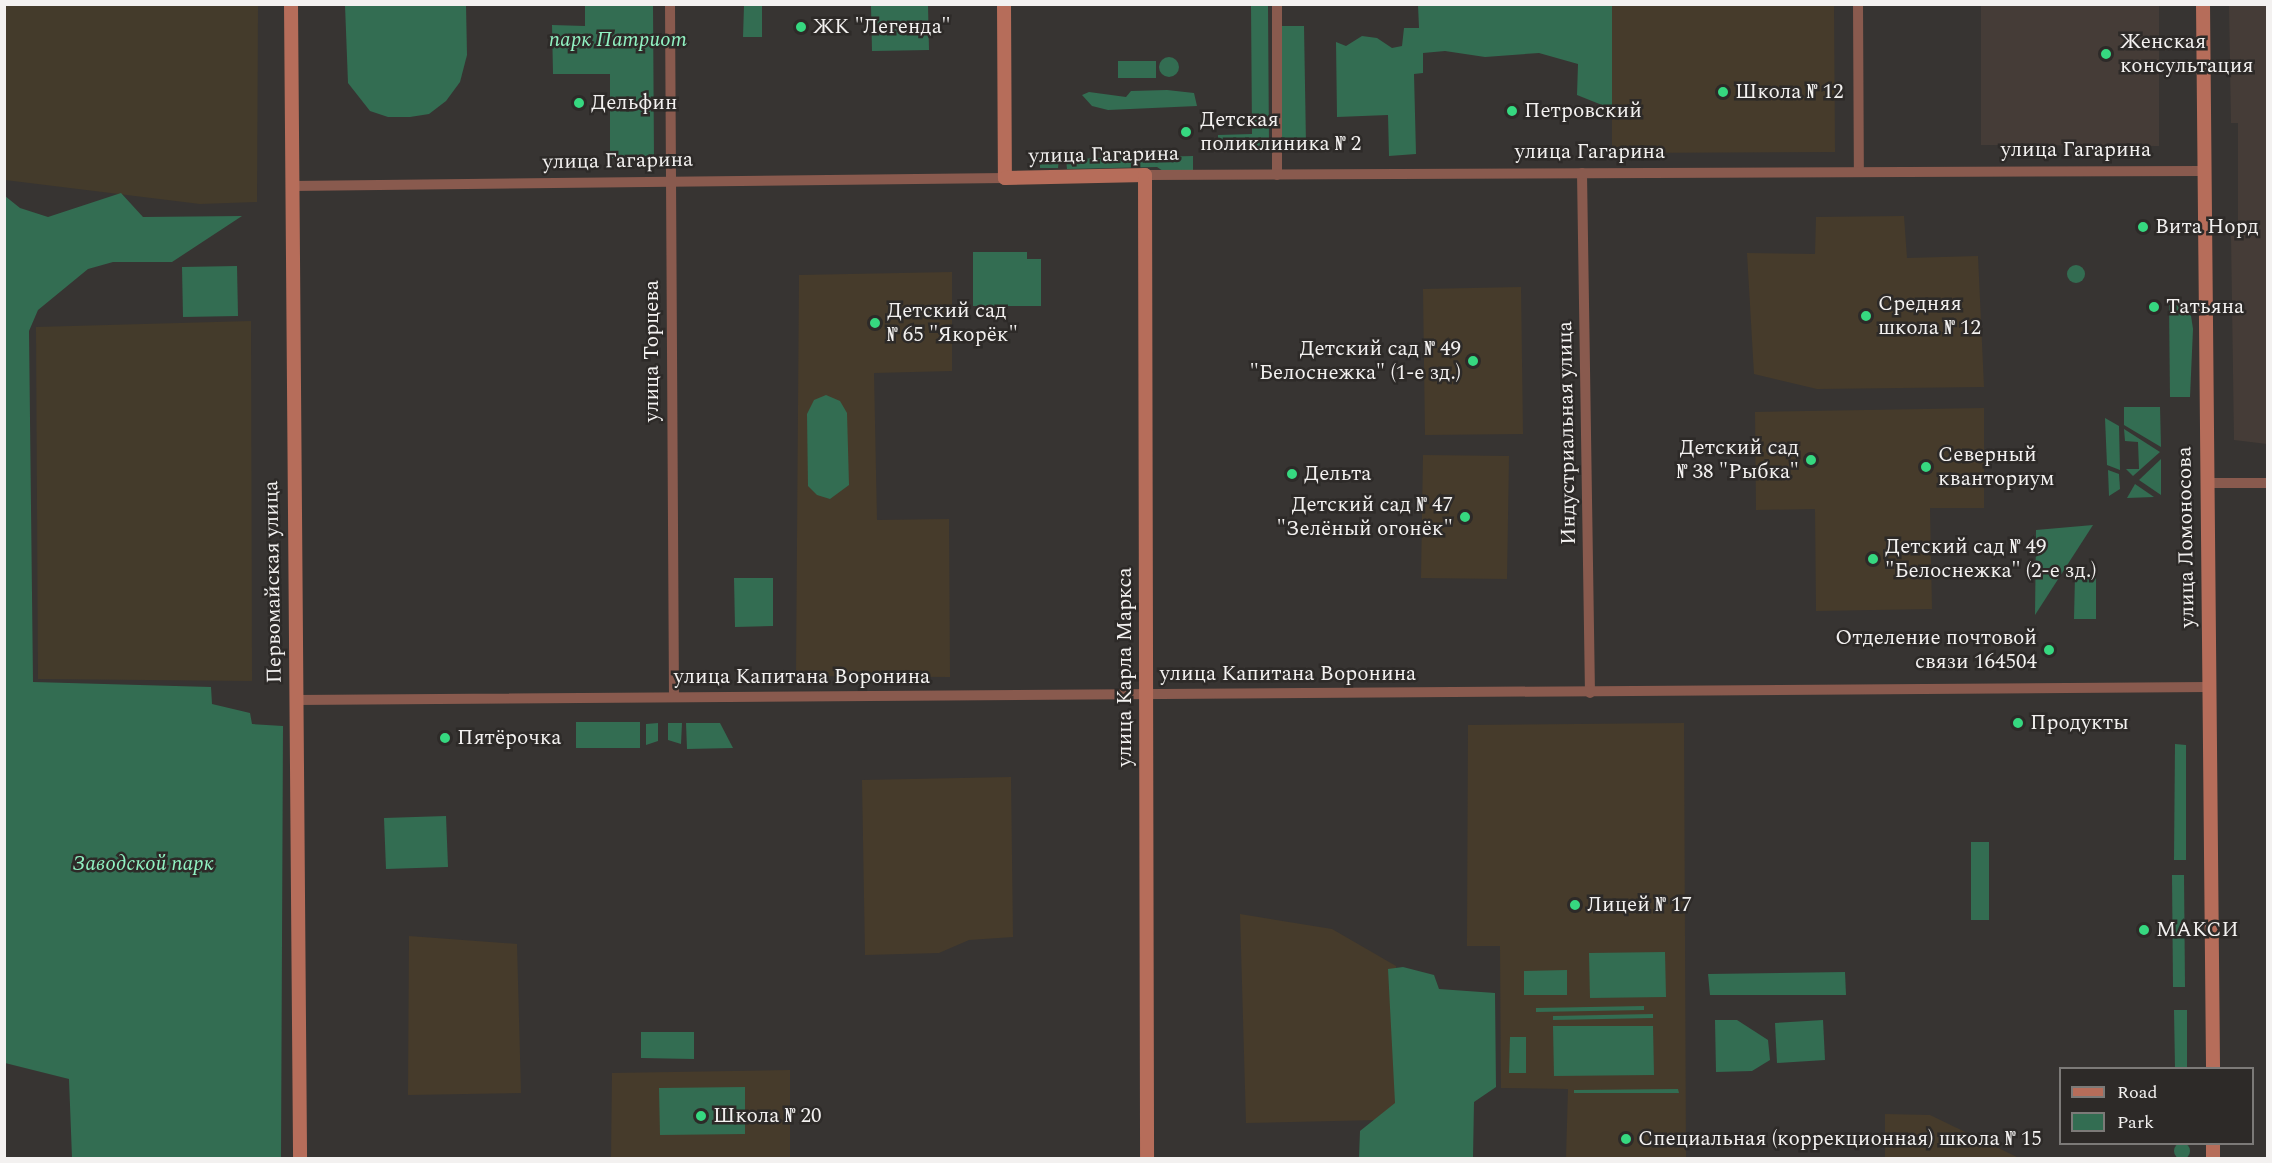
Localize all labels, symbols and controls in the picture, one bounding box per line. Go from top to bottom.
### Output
place label: ЖК "Легенда" [813,14,951,40]
marker: ЖК "Легенда" [794,20,808,34]
park label: парк Патриот [549,27,687,53]
place label: Женская консультация [2120,29,2254,79]
marker: Женская консультация [2097,45,2115,63]
place label: Школа № 12 [1735,79,1843,105]
marker: Школа № 12 [1716,85,1730,99]
place label: Дельфин [591,90,677,116]
marker: Дельфин [572,96,586,110]
place label: Петровский [1524,98,1642,124]
marker: Петровский [1505,104,1519,118]
place label: Детская поликлиника № 2 [1200,107,1361,157]
marker: Детская поликлиника № 2 [1177,123,1195,141]
street label: улица Гагарина [2001,137,2151,163]
street label: улица Гагарина [1515,139,1665,165]
street label: улица Гагарина [1028,141,1180,169]
street label: улица Гагарина [542,147,694,175]
place label: Вита Норд [2155,214,2259,240]
marker: Вита Норд [2136,220,2150,234]
street label: улица Торцева [639,280,665,422]
place label: Средняя школа № 12 [1878,291,1981,341]
place label: Татьяна [2166,294,2244,320]
place label: Детский сад № 65 "Якорёк" [887,298,1018,348]
marker: Татьяна [2147,300,2161,314]
marker: Средняя школа № 12 [1859,309,1873,323]
marker: Детский сад № 65 "Якорёк" [868,316,882,330]
street label: Индустриальная улица [1552,321,1582,545]
place label: Детский сад № 49 "Белоснежка" (1-е зд.) [1250,336,1461,386]
marker: Детский сад № 49 "Белоснежка" (1-е зд.) [1466,354,1480,368]
place label: Детский сад № 38 "Рыбка" [1677,435,1799,485]
place label: Северный кванториум [1938,442,2055,492]
street label: улица Ломоносова [2172,446,2200,628]
marker: Детский сад № 38 "Рыбка" [1804,453,1818,467]
marker: Северный кванториум [1919,460,1933,474]
place label: Дельта [1304,461,1372,487]
marker: Дельта [1285,467,1299,481]
street label: Первомайская улица [259,480,287,684]
place label: Детский сад № 47 "Зелёный огонёк" [1277,492,1453,542]
marker: Детский сад № 47 "Зелёный огонёк" [1458,510,1472,524]
place label: Детский сад № 49 "Белоснежка" (2-е зд.) [1885,534,2096,584]
marker: Детский сад № 49 "Белоснежка" (2-е зд.) [1866,552,1880,566]
street label: улица Карла Маркса [1112,567,1138,767]
place label: Отделение почтовой связи 164504 [1835,625,2037,675]
marker: Отделение почтовой связи 164504 [2042,643,2056,657]
street label: улица Капитана Воронина [1160,661,1416,687]
street label: улица Капитана Воронина [674,664,930,690]
place label: Продукты [2030,710,2129,736]
marker: Продукты [2011,716,2025,730]
place label: Пятёрочка [457,725,562,751]
marker: Пятёрочка [438,731,452,745]
park label: Заводской парк [72,851,214,877]
place label: Лицей № 17 [1587,892,1692,918]
marker: Лицей № 17 [1568,898,1582,912]
place label: МАКСИ [2156,917,2239,943]
marker: МАКСИ [2137,923,2151,937]
legend [2059,1067,2254,1145]
text: Road [2117,1079,2158,1106]
place label: Школа № 20 [713,1103,821,1129]
marker: Школа № 20 [694,1109,708,1123]
text: Park [2117,1109,2154,1136]
place label: Специальная (коррекционная) школа № 15 [1638,1126,2042,1152]
marker: Специальная (коррекционная) школа № 15 [1619,1132,1633,1146]

